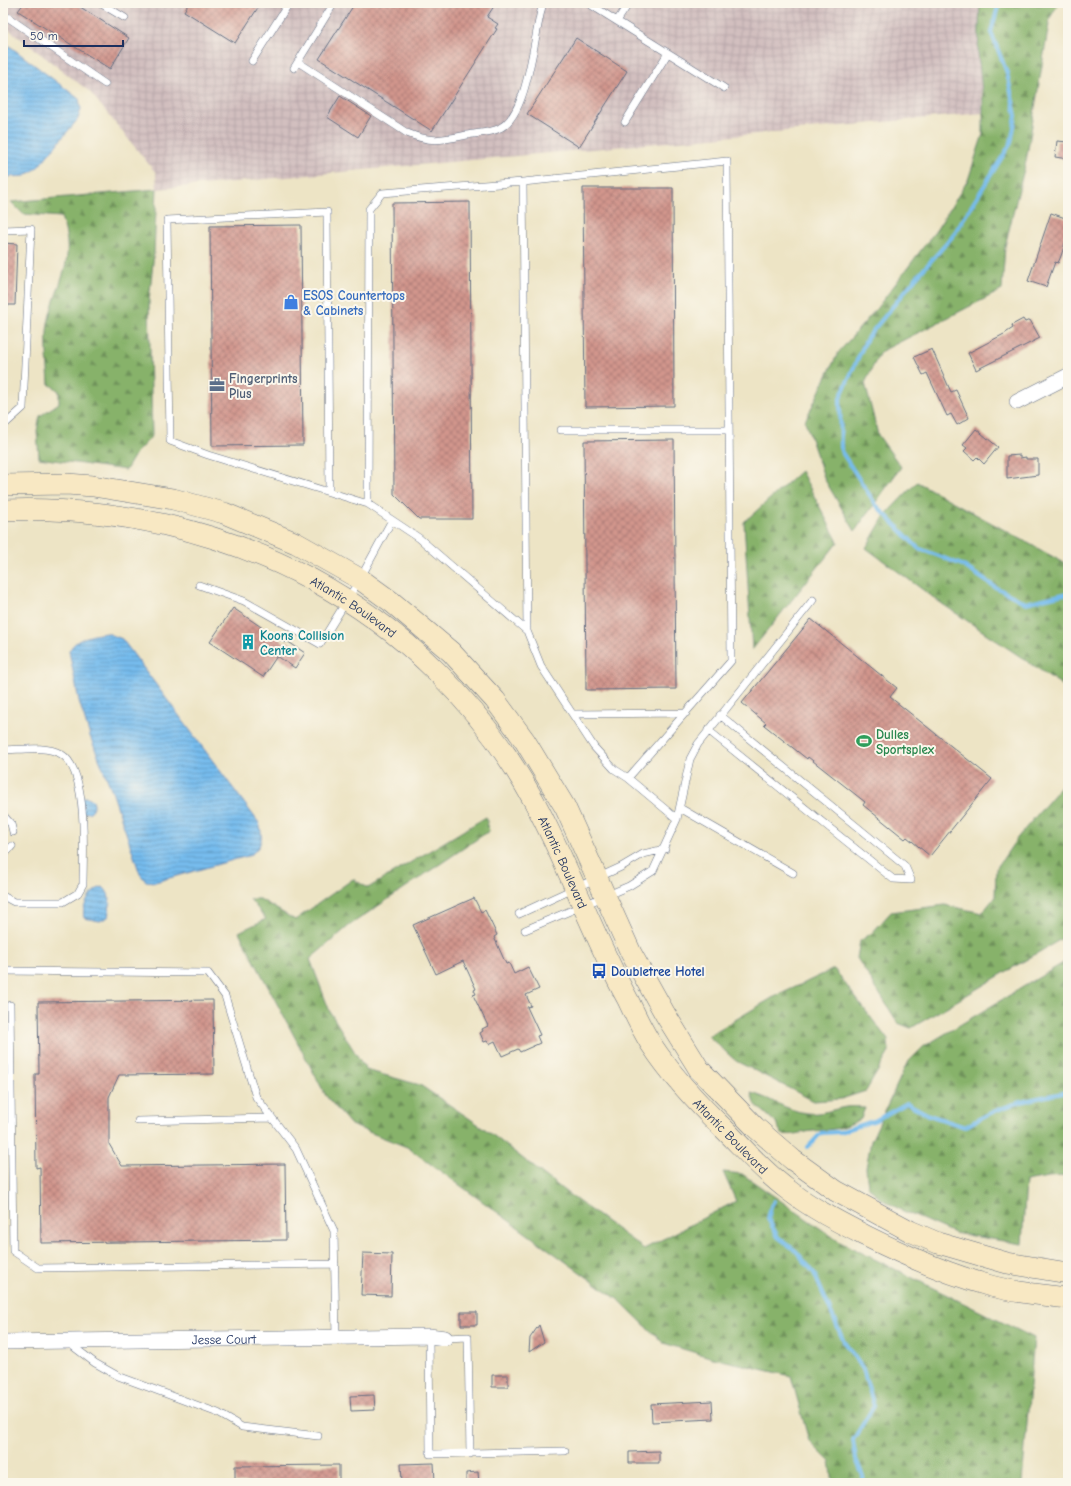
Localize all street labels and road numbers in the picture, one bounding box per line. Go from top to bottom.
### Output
street label: Atlantic Boulevard [308,573,400,640]
street label: Atlantic Boulevard [536,813,591,911]
street label: Atlantic Boulevard [690,1095,771,1177]
street label: Jesse Court [192,1331,258,1347]

